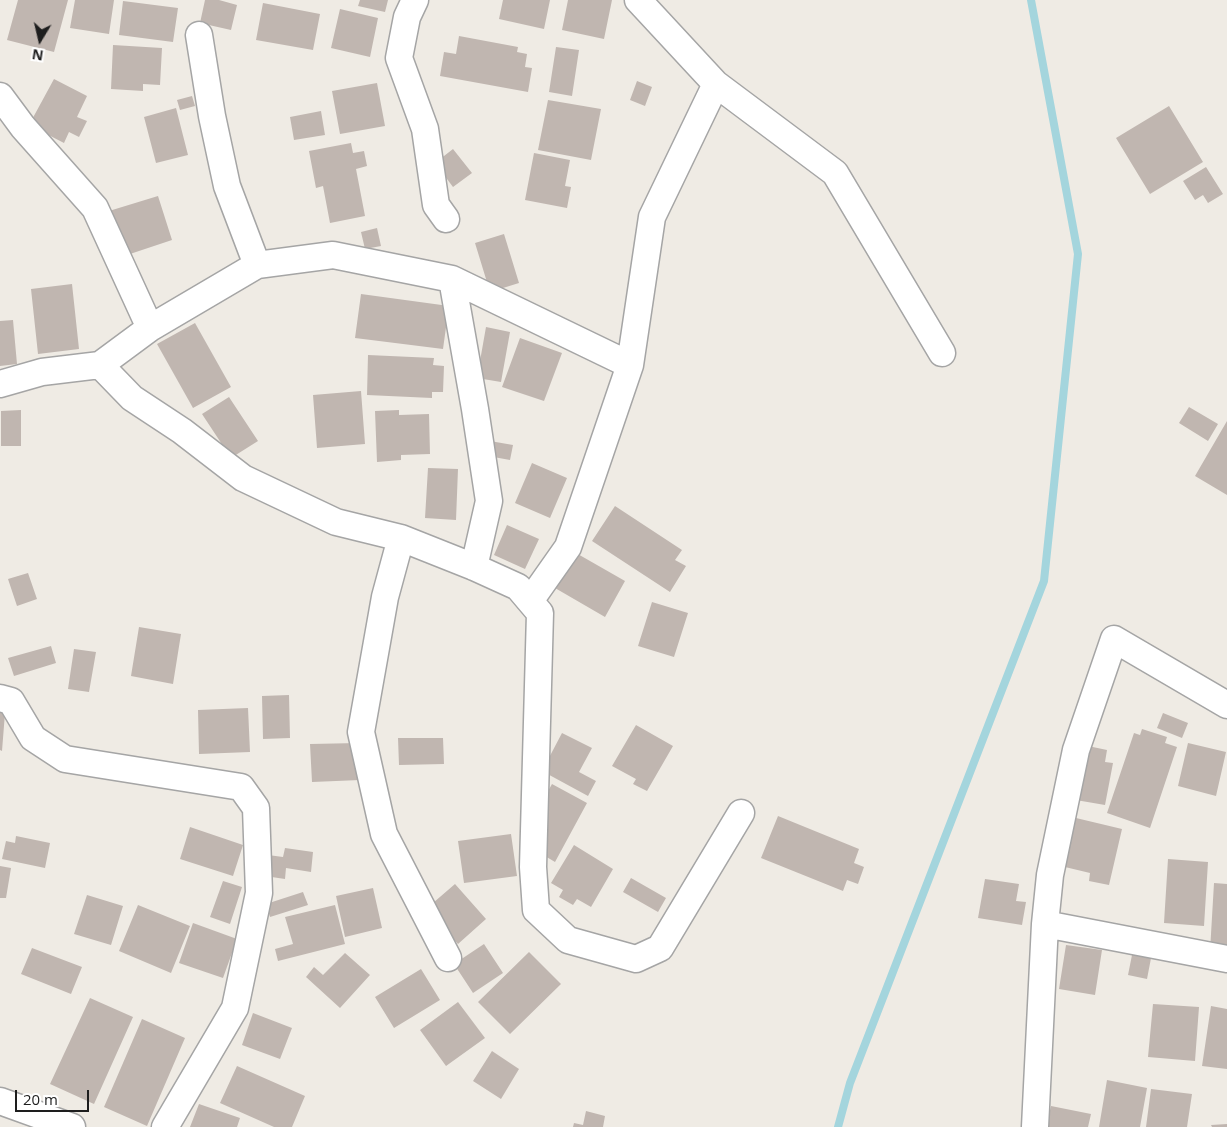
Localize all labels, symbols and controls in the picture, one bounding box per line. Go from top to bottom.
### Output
north arrow [15,15,65,65]
text: N [30,45,45,66]
scale bar [18,1080,91,1112]
text: 20 m [23,1089,58,1109]

